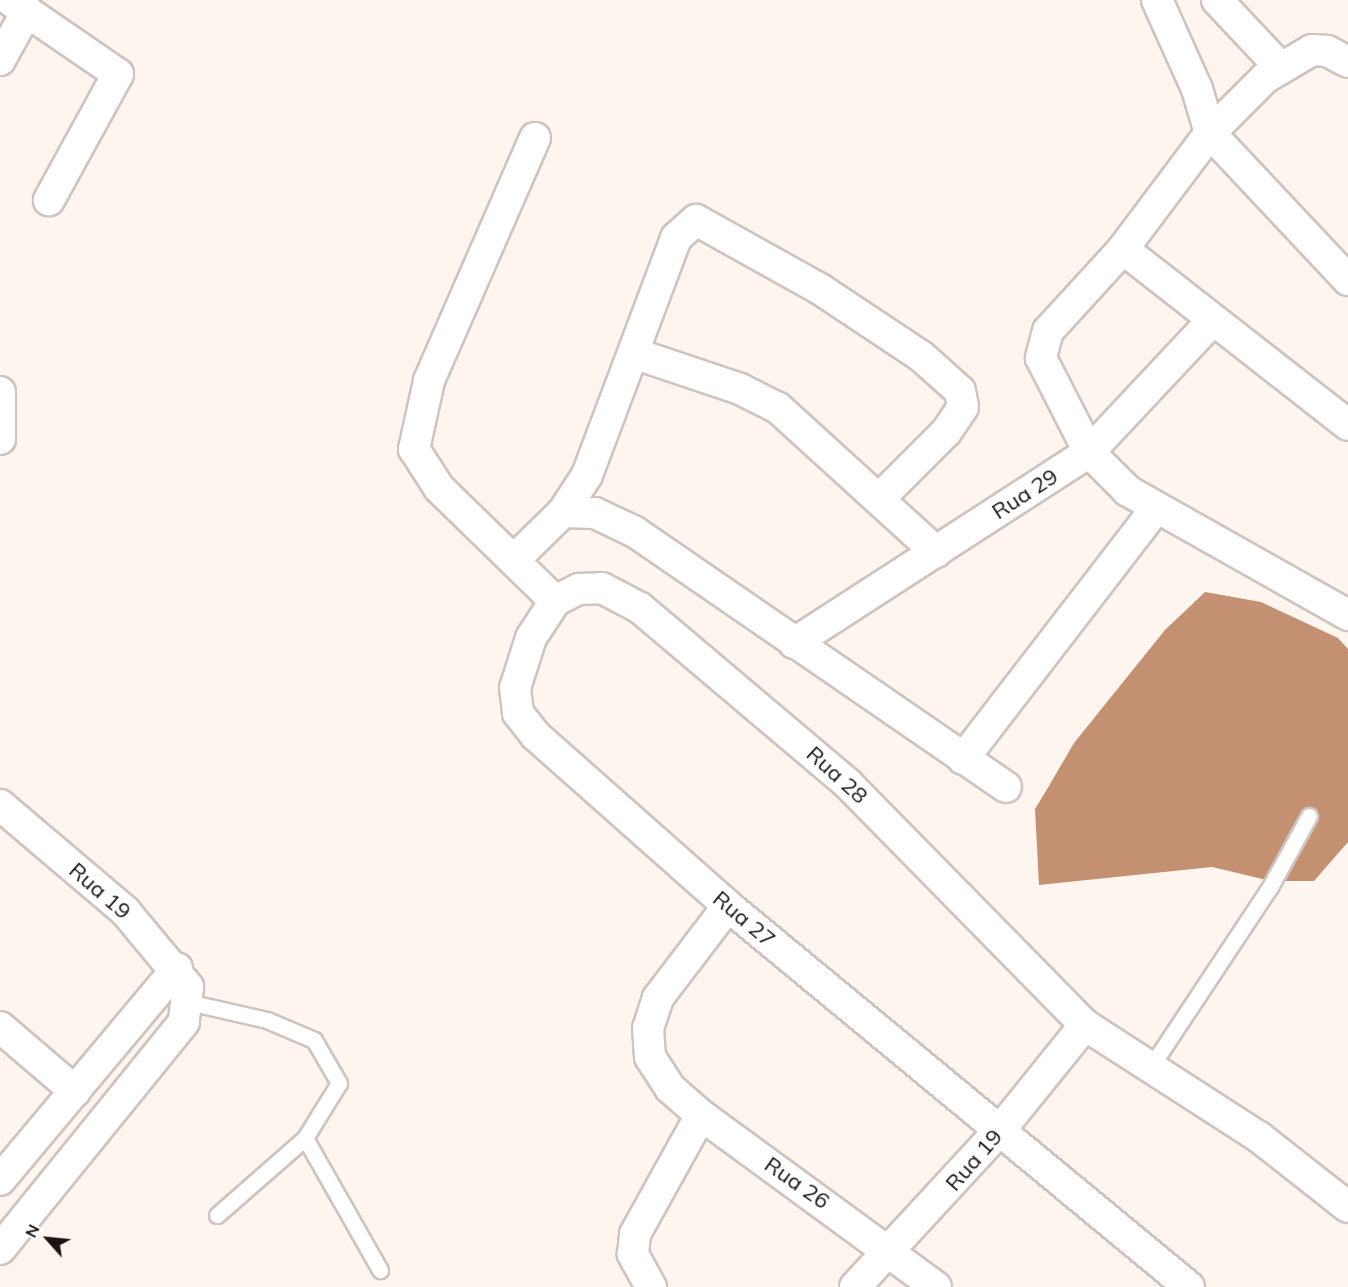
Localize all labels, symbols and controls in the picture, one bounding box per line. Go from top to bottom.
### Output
street label: Rua 29 [987,463,1063,525]
street label: Rua 28 [801,741,873,809]
street label: Rua 19 [64,857,136,925]
street label: Rua 27 [707,885,781,953]
street label: Rua 19 [940,1124,1008,1196]
street label: Rua 26 [759,1151,835,1215]
north arrow [18,1209,78,1269]
text: N [20,1221,44,1241]

